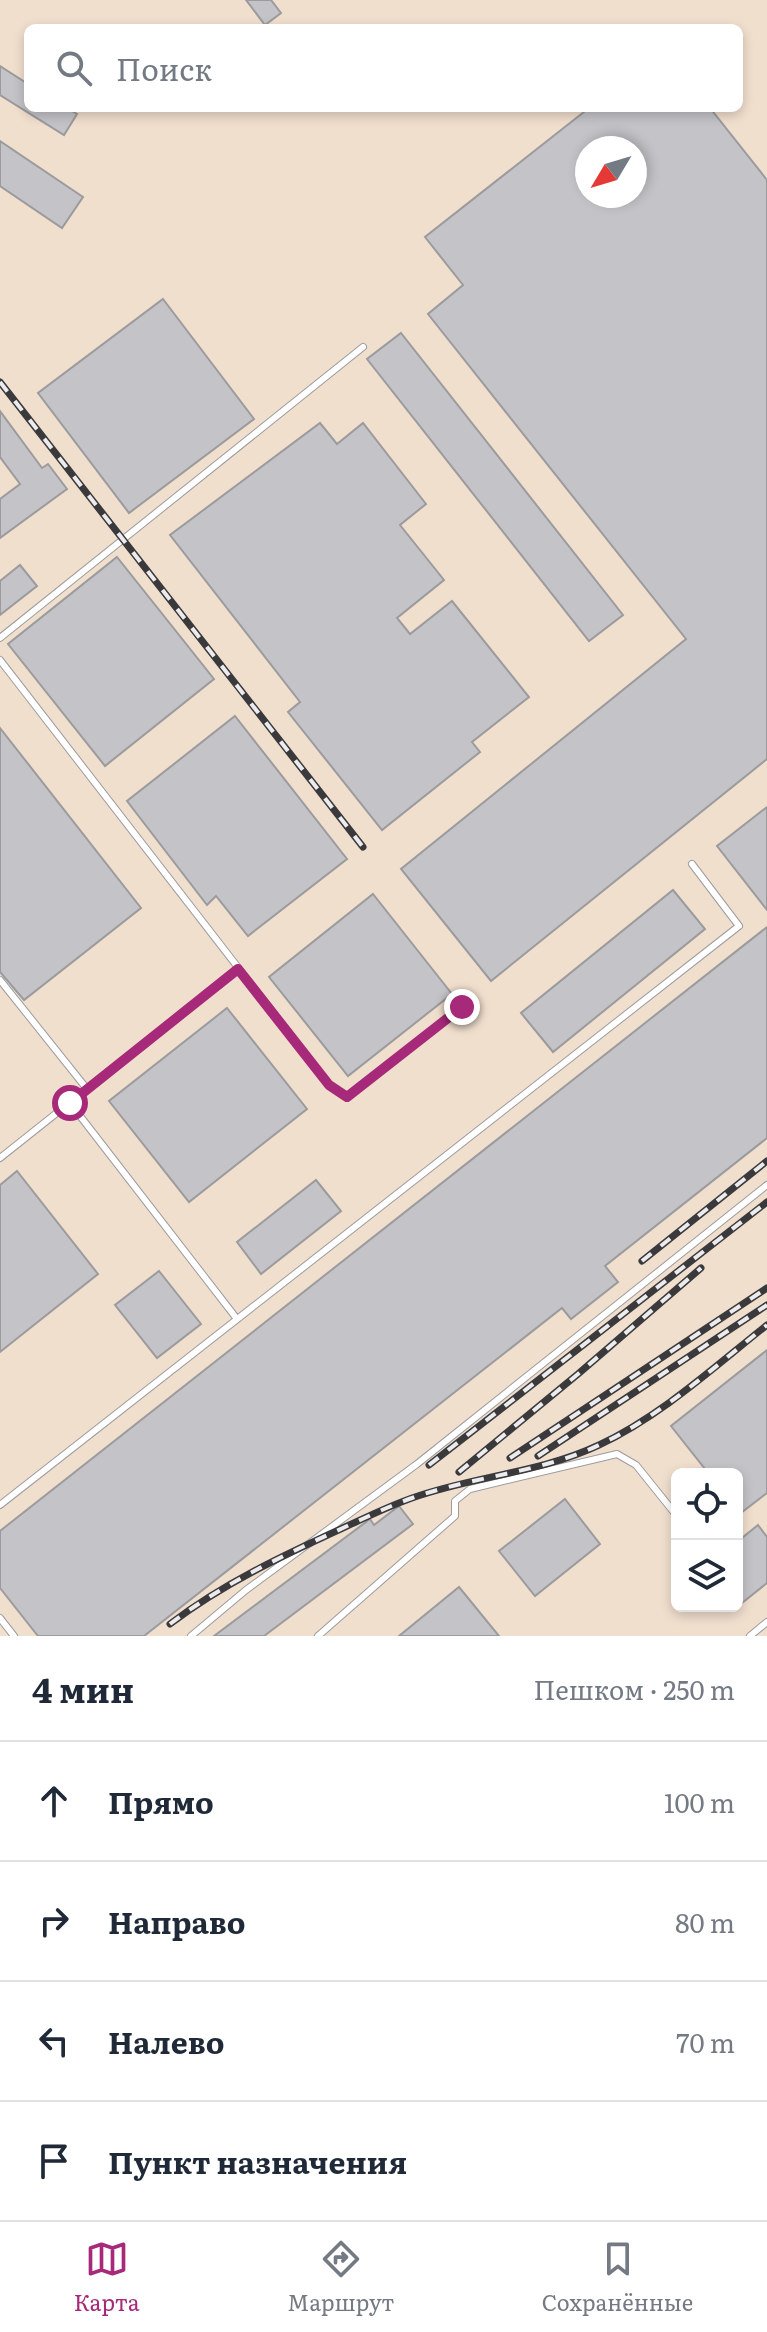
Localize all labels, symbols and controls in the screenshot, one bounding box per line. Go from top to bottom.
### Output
search box [24,24,743,112]
icon: search [52,46,96,90]
text: Поиск [116,46,212,90]
north arrow [575,136,647,208]
route end [444,989,480,1025]
route start [52,1085,88,1121]
map controls [671,1468,743,1612]
button: locate [671,1468,743,1540]
button: layers [671,1540,743,1612]
text: 4 мин [32,1663,134,1713]
text: Пешком · 250 m [533,1669,735,1708]
icon: ahead [32,1779,76,1823]
text: Прямо [108,1779,214,1823]
text: 100 m [664,1782,735,1821]
icon: right [32,1899,76,1943]
text: Направо [108,1899,246,1943]
text: 80 m [675,1902,735,1941]
icon: left [32,2019,76,2063]
text: Налево [108,2019,224,2063]
text: 70 m [676,2022,735,2061]
icon: arrive [32,2139,76,2183]
text: Пункт назначения [108,2139,407,2183]
tab: Карта [74,2237,140,2318]
tab: Маршрут [287,2237,394,2318]
tab: Сохранённые [542,2237,693,2318]

